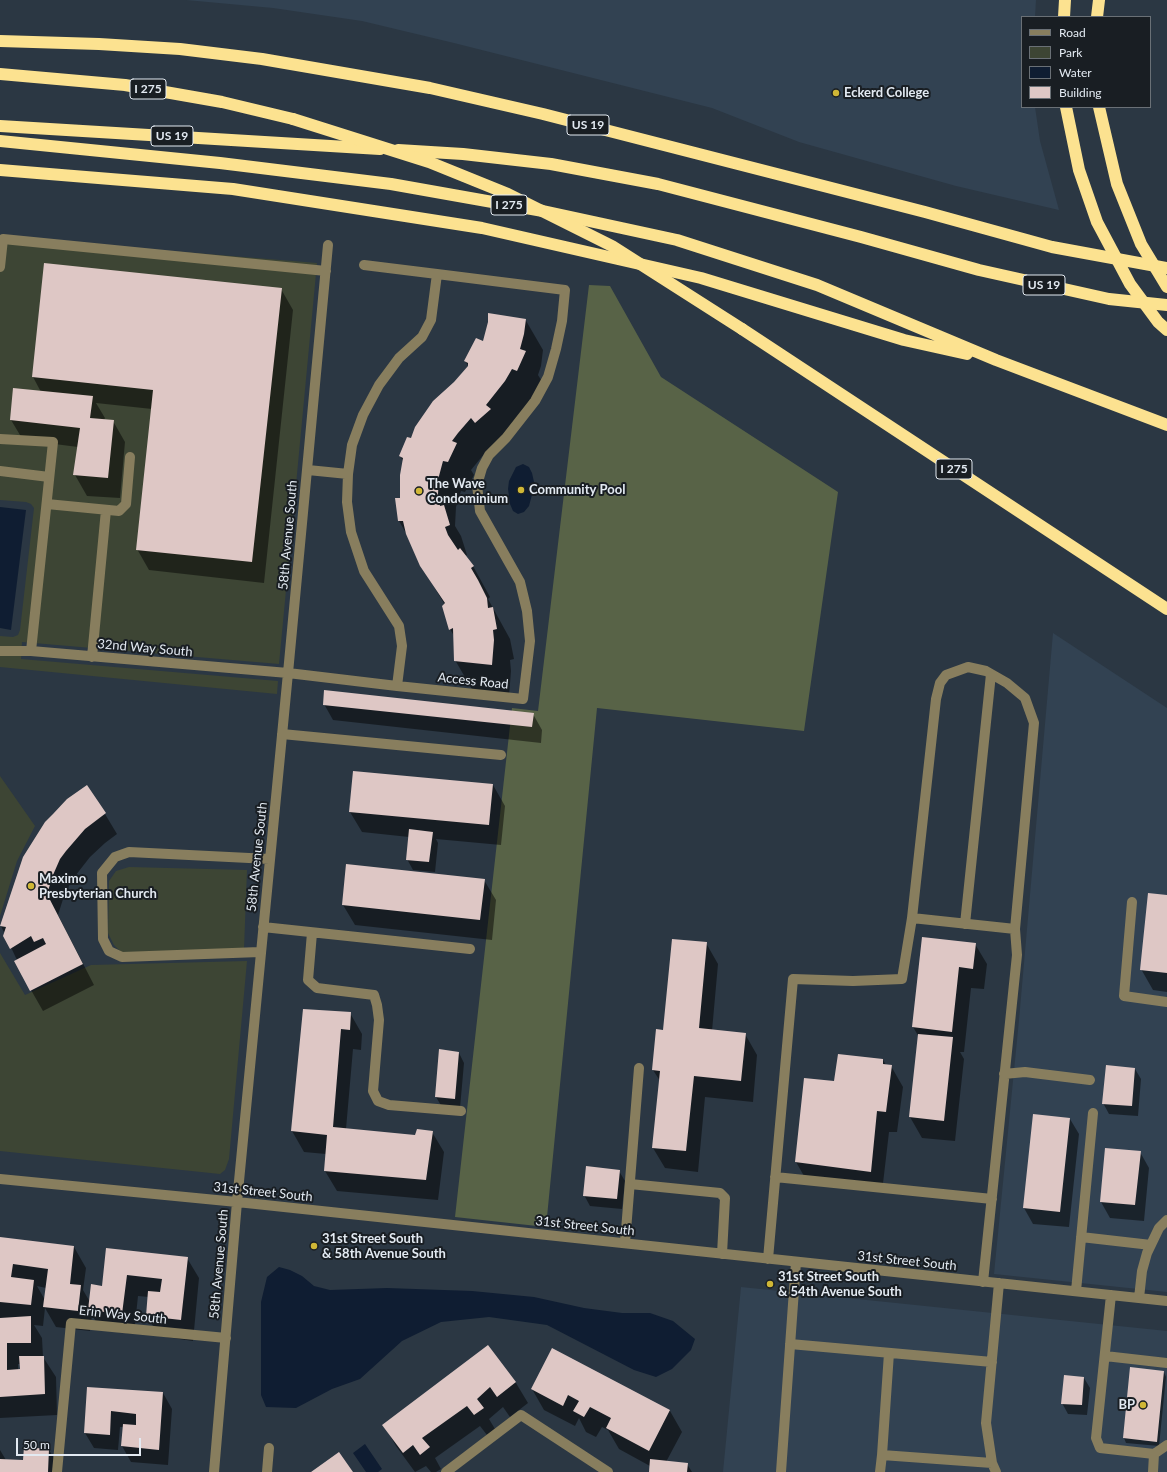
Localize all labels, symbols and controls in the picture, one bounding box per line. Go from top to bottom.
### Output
legend [1021,16,1151,108]
text: Road [1059,25,1086,40]
text: Park [1059,45,1082,60]
text: Water [1059,65,1092,80]
road number: I 275 [130,79,166,99]
place label: Eckerd College [844,85,929,101]
text: Building [1059,85,1102,100]
marker: Eckerd College [831,88,841,98]
road number: US 19 [567,115,609,135]
road number: US 19 [151,126,193,146]
road number: I 275 [491,195,527,215]
road number: US 19 [1023,275,1065,295]
road number: I 275 [936,459,972,479]
place label: The Wave Condominium [427,476,508,507]
street label: 58th Avenue South [275,479,301,591]
place label: Community Pool [529,482,625,498]
marker: Community Pool [516,485,526,495]
marker: The Wave Condominium [414,486,424,496]
street label: 32nd Way South [97,636,193,660]
street label: Access Road [437,670,509,692]
street label: 58th Avenue South [243,801,271,913]
place label: Maximo Presbyterian Church [39,871,157,902]
marker: Maximo Presbyterian Church [26,881,36,891]
street label: 31st Street South [213,1179,313,1205]
street label: 58th Avenue South [206,1208,232,1320]
street label: 31st Street South [535,1213,635,1239]
place label: 31st Street South & 58th Avenue South [322,1231,446,1262]
marker: 31st Street South & 58th Avenue South [309,1241,319,1251]
street label: 31st Street South [857,1248,957,1274]
place label: 31st Street South & 54th Avenue South [778,1269,902,1300]
marker: 31st Street South & 54th Avenue South [765,1279,775,1289]
street label: Erin Way South [78,1303,168,1327]
place label: BP [1118,1397,1135,1413]
marker: BP [1138,1400,1148,1410]
scale bar [18,1430,143,1456]
text: 50 m [23,1437,50,1452]

